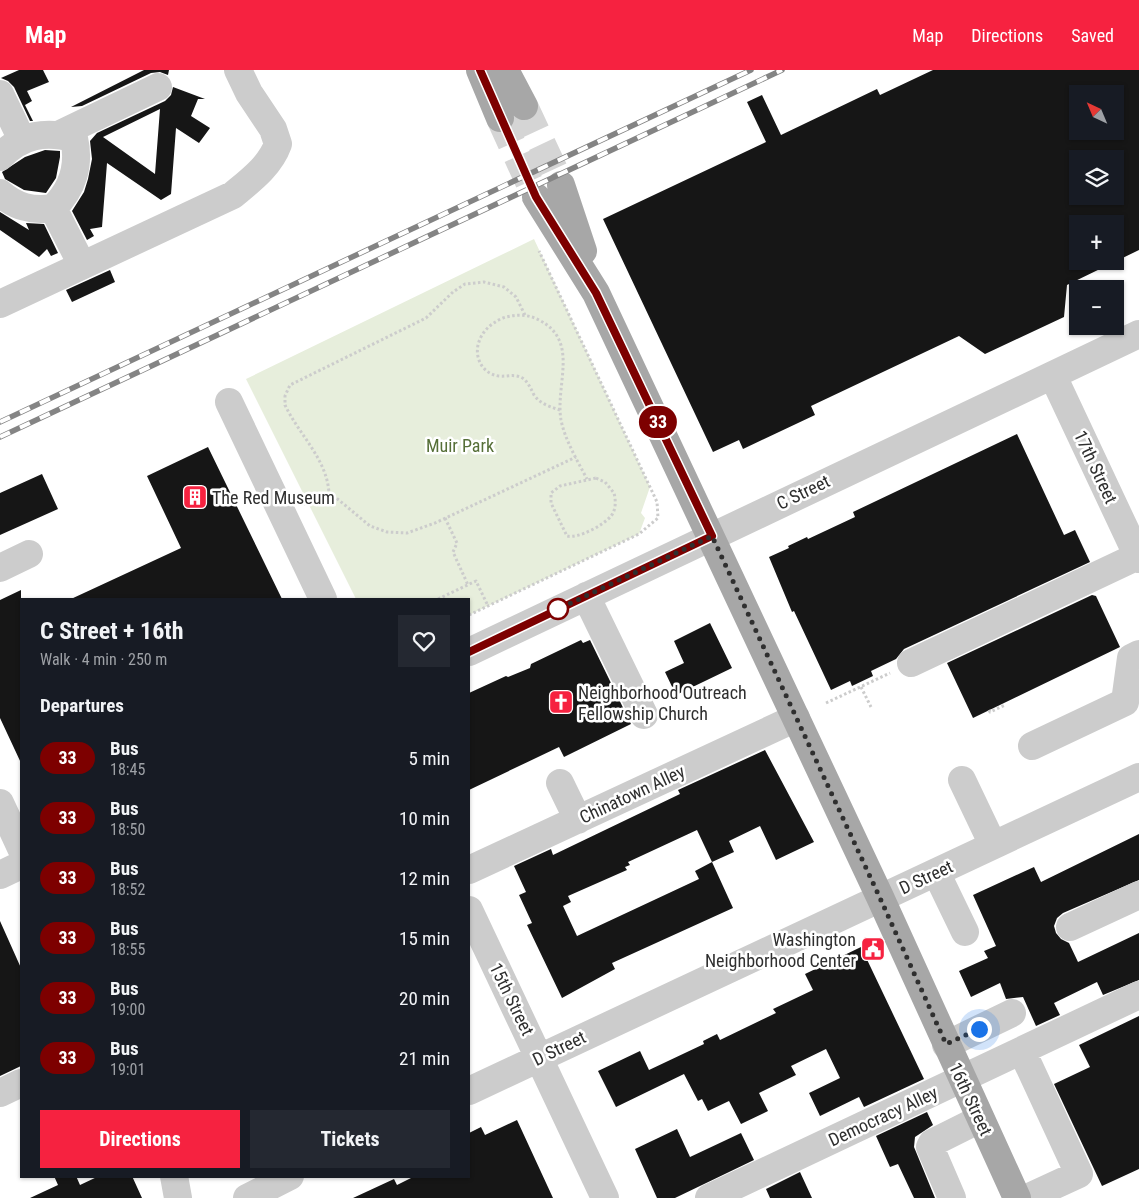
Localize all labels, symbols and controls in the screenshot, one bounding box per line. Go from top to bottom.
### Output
text: Map [25,21,66,49]
text: Map [912,25,943,46]
text: Directions [971,25,1043,46]
text: Saved [1071,25,1114,46]
north arrow [1069,85,1124,140]
map controls [1069,85,1124,335]
button: layers [1069,150,1124,205]
button: + [1069,215,1124,270]
button: − [1069,280,1124,335]
line badge: 33 [636,406,680,438]
text: 33 [649,411,667,432]
street label: 17th Street [1070,427,1122,507]
park label: Muir Park [426,435,494,456]
street label: C Street [773,470,833,514]
building icon: The Red Museum [182,484,208,510]
place label: The Red Museum [212,487,335,508]
unlabelled marker [547,598,569,620]
button: heart [398,615,450,667]
text: C Street + 16th [40,617,183,645]
text: Walk · 4 min · 250 m [40,650,167,669]
place label: Neighborhood Outreach Fellowship Church [578,682,747,724]
church icon: Neighborhood Outreach Fellowship Church [548,689,574,715]
text: Departures [40,694,124,717]
text: Bus [110,737,139,760]
text: 33 [58,747,77,768]
text: 5 min [408,747,450,770]
text: 18:45 [110,760,145,779]
street label: Chinatown Alley [576,760,688,828]
text: Bus [110,797,139,820]
text: 33 [58,807,77,828]
text: 10 min [399,807,450,830]
text: 18:50 [110,820,145,839]
street label: D Street [896,856,956,898]
text: Bus [110,857,139,880]
text: 33 [58,867,77,888]
text: 12 min [399,867,450,890]
text: 18:52 [110,880,145,899]
text: Bus [110,917,139,940]
text: 33 [58,927,77,948]
text: 15 min [399,927,450,950]
place label: Washington Neighborhood Center [705,929,857,971]
public building icon: Washington Neighborhood Center [860,936,886,962]
text: 18:55 [110,940,145,959]
street label: 15th Street [485,959,539,1039]
text: Bus [110,977,139,1000]
text: 33 [58,987,77,1008]
text: 20 min [399,987,450,1010]
text: 19:00 [110,1000,145,1019]
your location [967,1017,992,1042]
street label: D Street [529,1026,589,1070]
text: Bus [110,1037,139,1060]
text: 33 [58,1047,77,1068]
text: 21 min [399,1047,450,1070]
street label: 16th Street [945,1059,997,1139]
text: 19:01 [110,1060,145,1079]
street label: Democracy Alley [825,1081,941,1150]
button: Directions [40,1110,240,1168]
button: Tickets [250,1110,450,1168]

